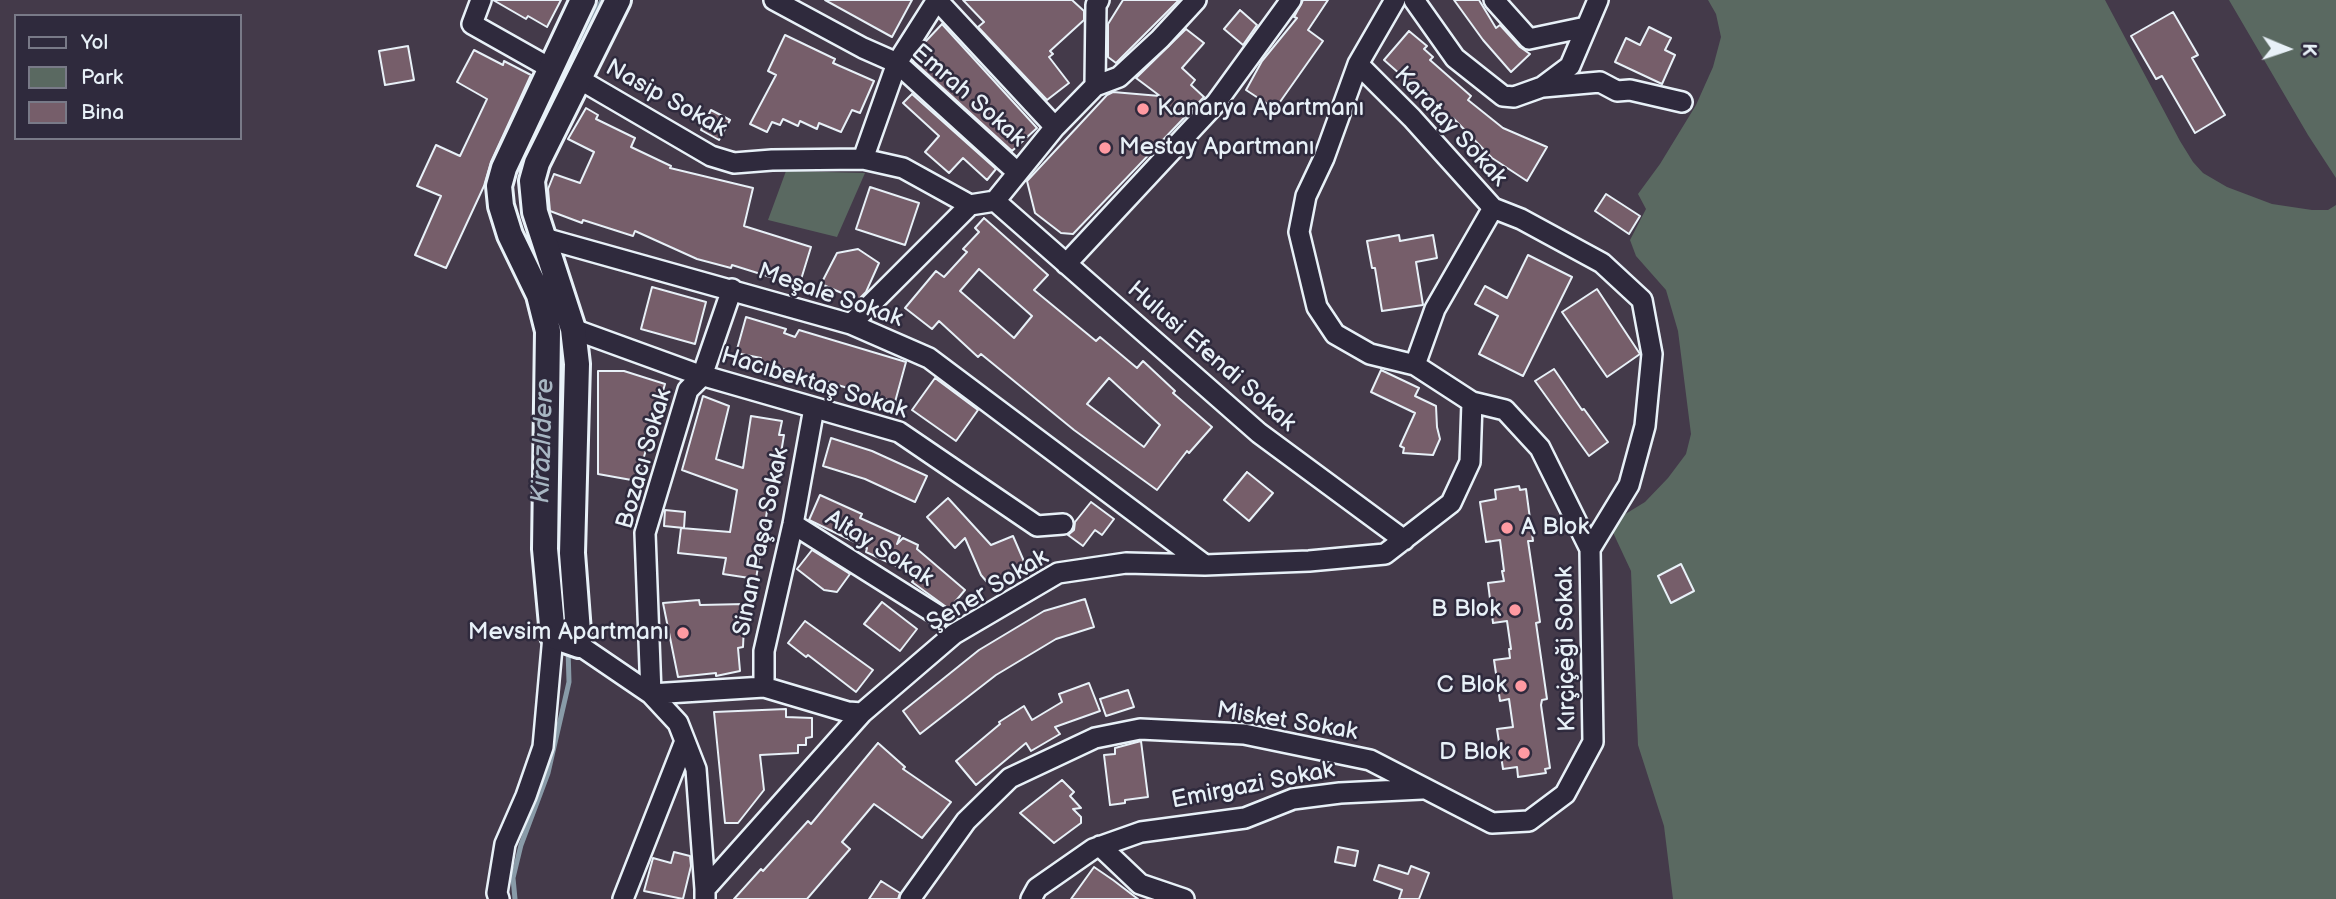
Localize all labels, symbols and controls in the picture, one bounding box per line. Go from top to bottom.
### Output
legend [14,14,242,140]
north arrow [2252,14,2322,84]
text: Yol [81,30,108,55]
street label: Emrah Sokak [905,39,1031,153]
text: K [2297,43,2320,57]
street label: Nasip Sokak [600,54,732,144]
street label: Karatay Sokak [1387,61,1513,193]
text: Park [81,65,123,90]
place label: Kanarya Apartmanı [1157,95,1364,123]
text: Bina [81,100,124,125]
marker: Kanarya Apartmanı [1135,101,1151,117]
place label: Mestay Apartmanı [1119,134,1315,162]
marker: Mestay Apartmanı [1097,140,1113,156]
street label: Meşale Sokak [754,258,906,334]
street label: Hulusi Efendi Sokak [1121,276,1301,438]
street label: Hacıbektaş Sokak [717,342,911,426]
water label: Kirazlıdere [526,378,562,504]
street label: Bozacı Sokak [611,386,679,532]
street label: Sinan Paşa Sokak [728,445,796,639]
street label: Altay Sokak [819,504,939,594]
place label: A Blok [1521,514,1589,542]
marker: A Blok [1499,520,1515,536]
street label: Şener Sokak [922,544,1054,638]
street label: Kırçiçeği Sokak [1551,566,1583,732]
place label: B Blok [1431,596,1501,624]
marker: B Blok [1507,602,1523,618]
place label: Mevsim Apartmanı [468,619,669,647]
marker: Mevsim Apartmanı [675,625,691,641]
place label: C Blok [1436,672,1507,700]
marker: C Blok [1513,678,1529,694]
street label: Misket Sokak [1214,697,1360,747]
place label: D Blok [1439,739,1510,767]
marker: D Blok [1516,745,1532,761]
street label: Emirgazi Sokak [1169,756,1337,816]

